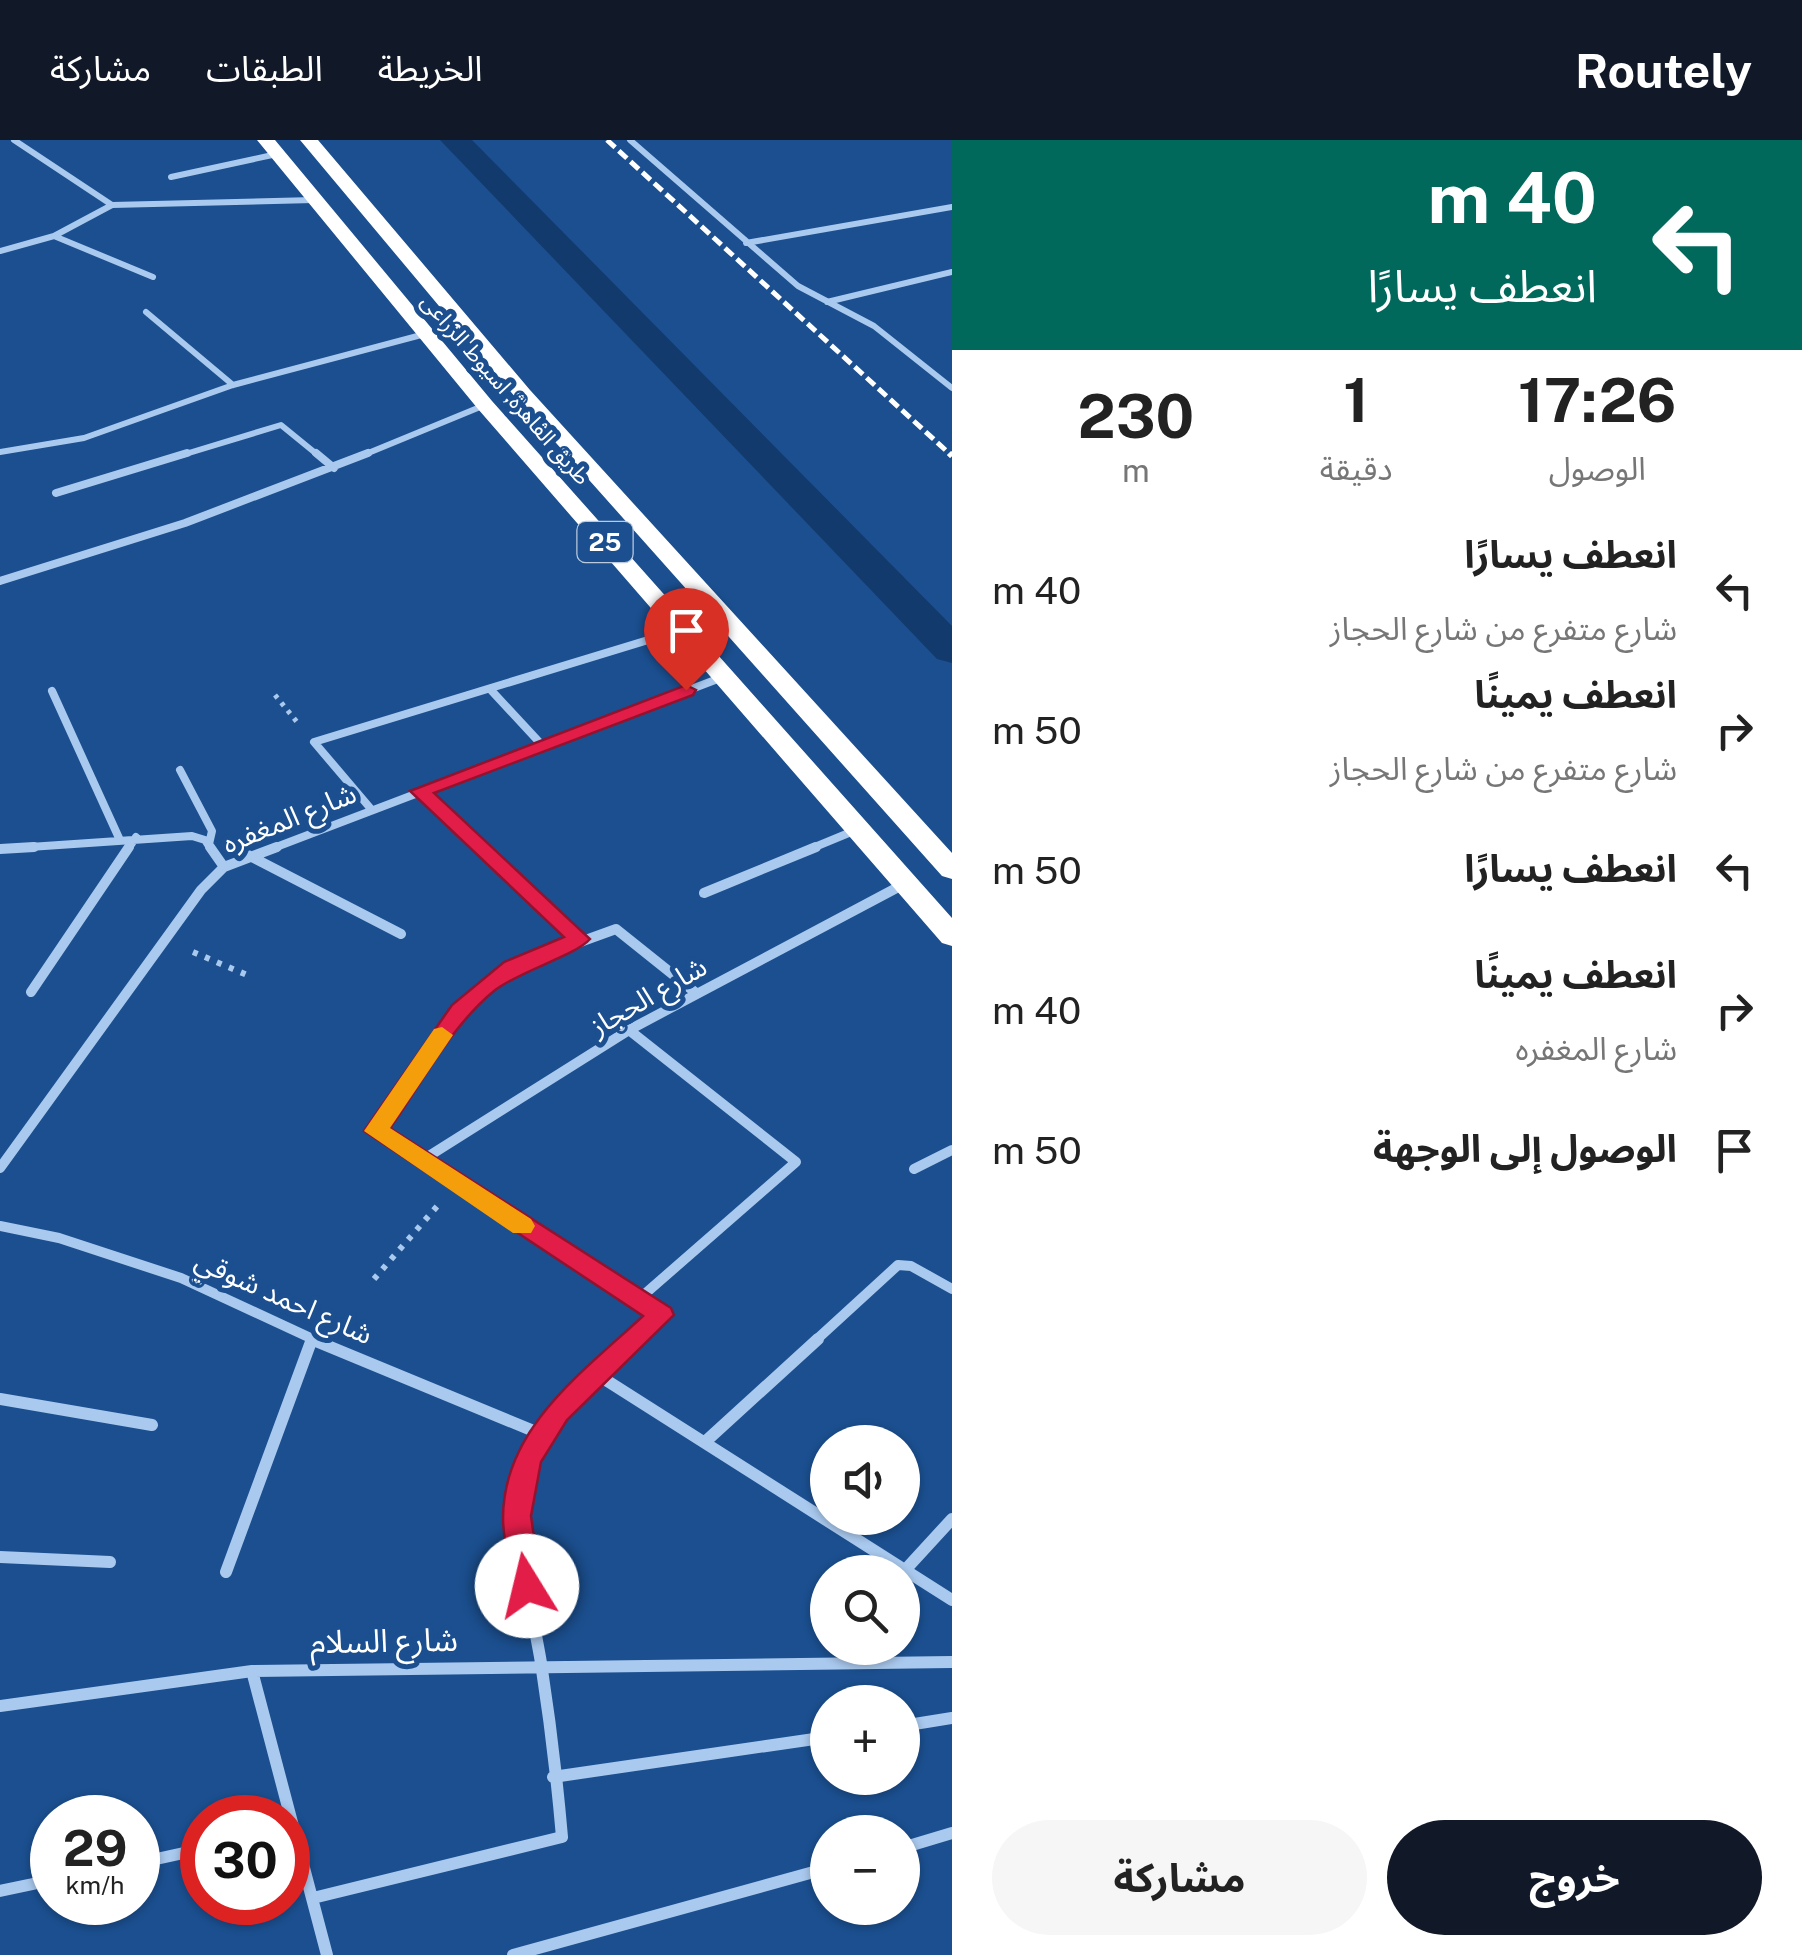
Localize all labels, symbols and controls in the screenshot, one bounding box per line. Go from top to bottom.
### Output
text: Routely [1575,42,1752,99]
text: مشاركة [50,48,151,89]
text: الطبقات [206,48,323,89]
text: الخريطة [378,48,483,89]
text: 40 m [1427,156,1597,239]
icon: left [1632,180,1762,310]
text: انعطف يسارًا [1368,259,1597,312]
street label: طريق القاهرة, اسيوط الزراعى [415,288,596,490]
text: 1 [1343,365,1369,436]
text: 17:26 [1518,365,1676,436]
text: 230 [1078,381,1194,452]
text: دقيقة [1320,450,1393,487]
text: الوصول [1549,450,1646,487]
text: m [1122,452,1150,489]
road number: 25 [578,522,632,562]
text: انعطف يسارًا [1464,532,1677,577]
icon: left [1707,563,1762,618]
text: 40 m [992,568,1081,613]
pin [644,588,729,691]
icon: arrive [659,603,714,658]
text: شارع متفرع من شارع الحجاز [1330,610,1677,647]
text: انعطف يمينًا [1474,672,1677,717]
icon: right [1707,703,1762,758]
text: 50 m [992,708,1082,753]
text: شارع متفرع من شارع الحجاز [1330,750,1677,787]
street label: شارع المغفره [217,776,362,864]
icon: left [1707,843,1762,898]
text: انعطف يسارًا [1464,846,1677,891]
text: 50 m [992,848,1082,893]
street label: شارع الحجاز [583,949,715,1047]
text: انعطف يمينًا [1474,952,1677,997]
icon: right [1707,983,1762,1038]
text: 40 m [992,988,1081,1033]
text: شارع المغفره [1516,1030,1677,1067]
icon: arrive [1707,1123,1762,1178]
text: الوصول إلى الوجهة [1373,1126,1677,1171]
text: 50 m [992,1128,1082,1173]
street label: شارع احمد شوقي [188,1243,378,1355]
map controls [810,1425,920,1925]
button: sound [810,1425,920,1535]
position arrow [475,1534,579,1638]
button: search [810,1555,920,1665]
street label: شارع السلام [310,1621,458,1666]
button: + [810,1685,920,1795]
speed limit sign: 30 [180,1795,310,1925]
button: − [810,1815,920,1925]
text: 29 [63,1818,127,1877]
button: مشاركة [992,1820,1367,1935]
button: خروج [1387,1820,1762,1935]
text: km/h [66,1870,124,1900]

